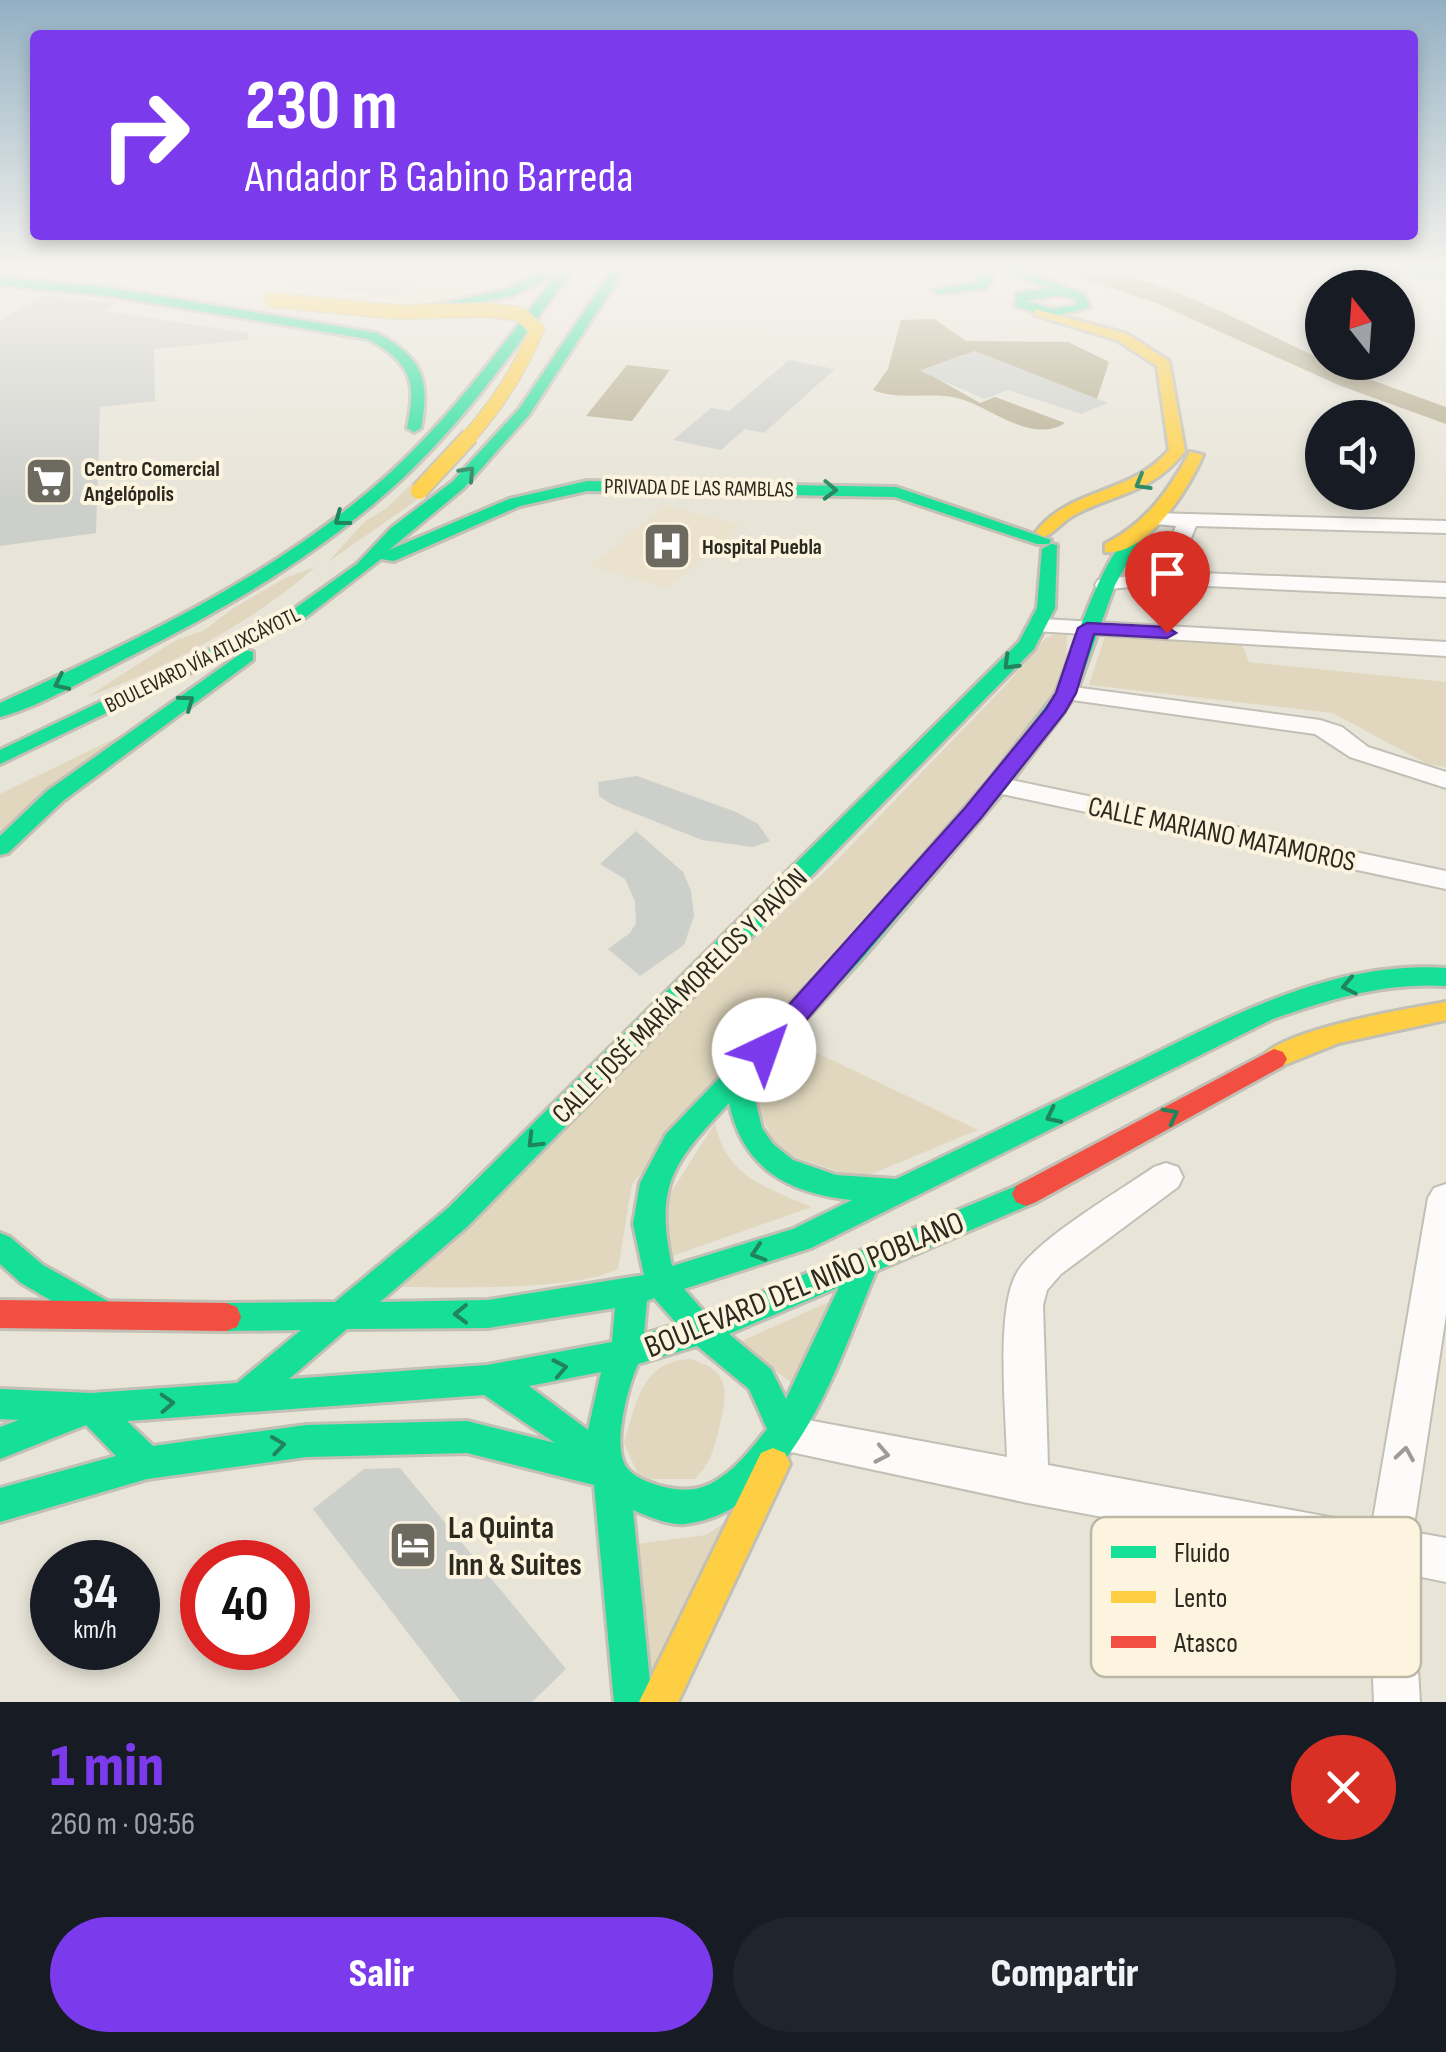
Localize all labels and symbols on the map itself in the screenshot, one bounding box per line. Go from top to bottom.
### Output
north arrow [1305,270,1415,380]
supermarket icon: Centro Comercial Angelópolis [23,455,75,507]
place label: Centro Comercial Angelópolis [83,456,220,508]
one-way arrow [456,466,474,485]
one-way arrow [1135,471,1153,490]
street label: PRIVADA DE LAS RAMBLAS [604,473,794,504]
one-way arrow [822,479,838,500]
one-way arrow [334,507,352,524]
hospital icon: Hospital Puebla [641,520,693,572]
pin [1125,531,1210,634]
place label: Hospital Puebla [702,534,822,561]
street label: BOULEVARD VÍA ATLIXCÁYOTL [101,601,305,719]
one-way arrow [1003,651,1021,669]
one-way arrow [53,670,71,690]
one-way arrow [176,696,194,713]
street label: CALLE MARIANO MATAMOROS [1085,790,1358,879]
street label: CALLE JOSÉ MARÍA MORELOS Y PAVÓN [546,862,814,1130]
one-way arrow [1341,974,1358,995]
position arrow [712,998,816,1102]
one-way arrow [1045,1104,1063,1124]
one-way arrow [1161,1108,1179,1127]
one-way arrow [527,1130,545,1148]
street label: BOULEVARD DEL NIÑO POBLANO [639,1203,970,1367]
one-way arrow [751,1241,768,1262]
one-way arrow [453,1303,468,1325]
one-way arrow [552,1358,569,1379]
one-way arrow [160,1393,176,1414]
one-way arrow [270,1435,286,1456]
one-way arrow [873,1442,890,1463]
one-way arrow [1393,1446,1414,1462]
place label: La Quinta Inn & Suites [448,1509,582,1585]
legend [1091,1517,1421,1677]
hotel icon: La Quinta Inn & Suites [387,1519,439,1571]
text: Fluido [1174,1537,1230,1570]
speed limit sign: 40 [180,1540,310,1670]
text: Lento [1174,1582,1227,1615]
text: Atasco [1173,1627,1238,1660]

